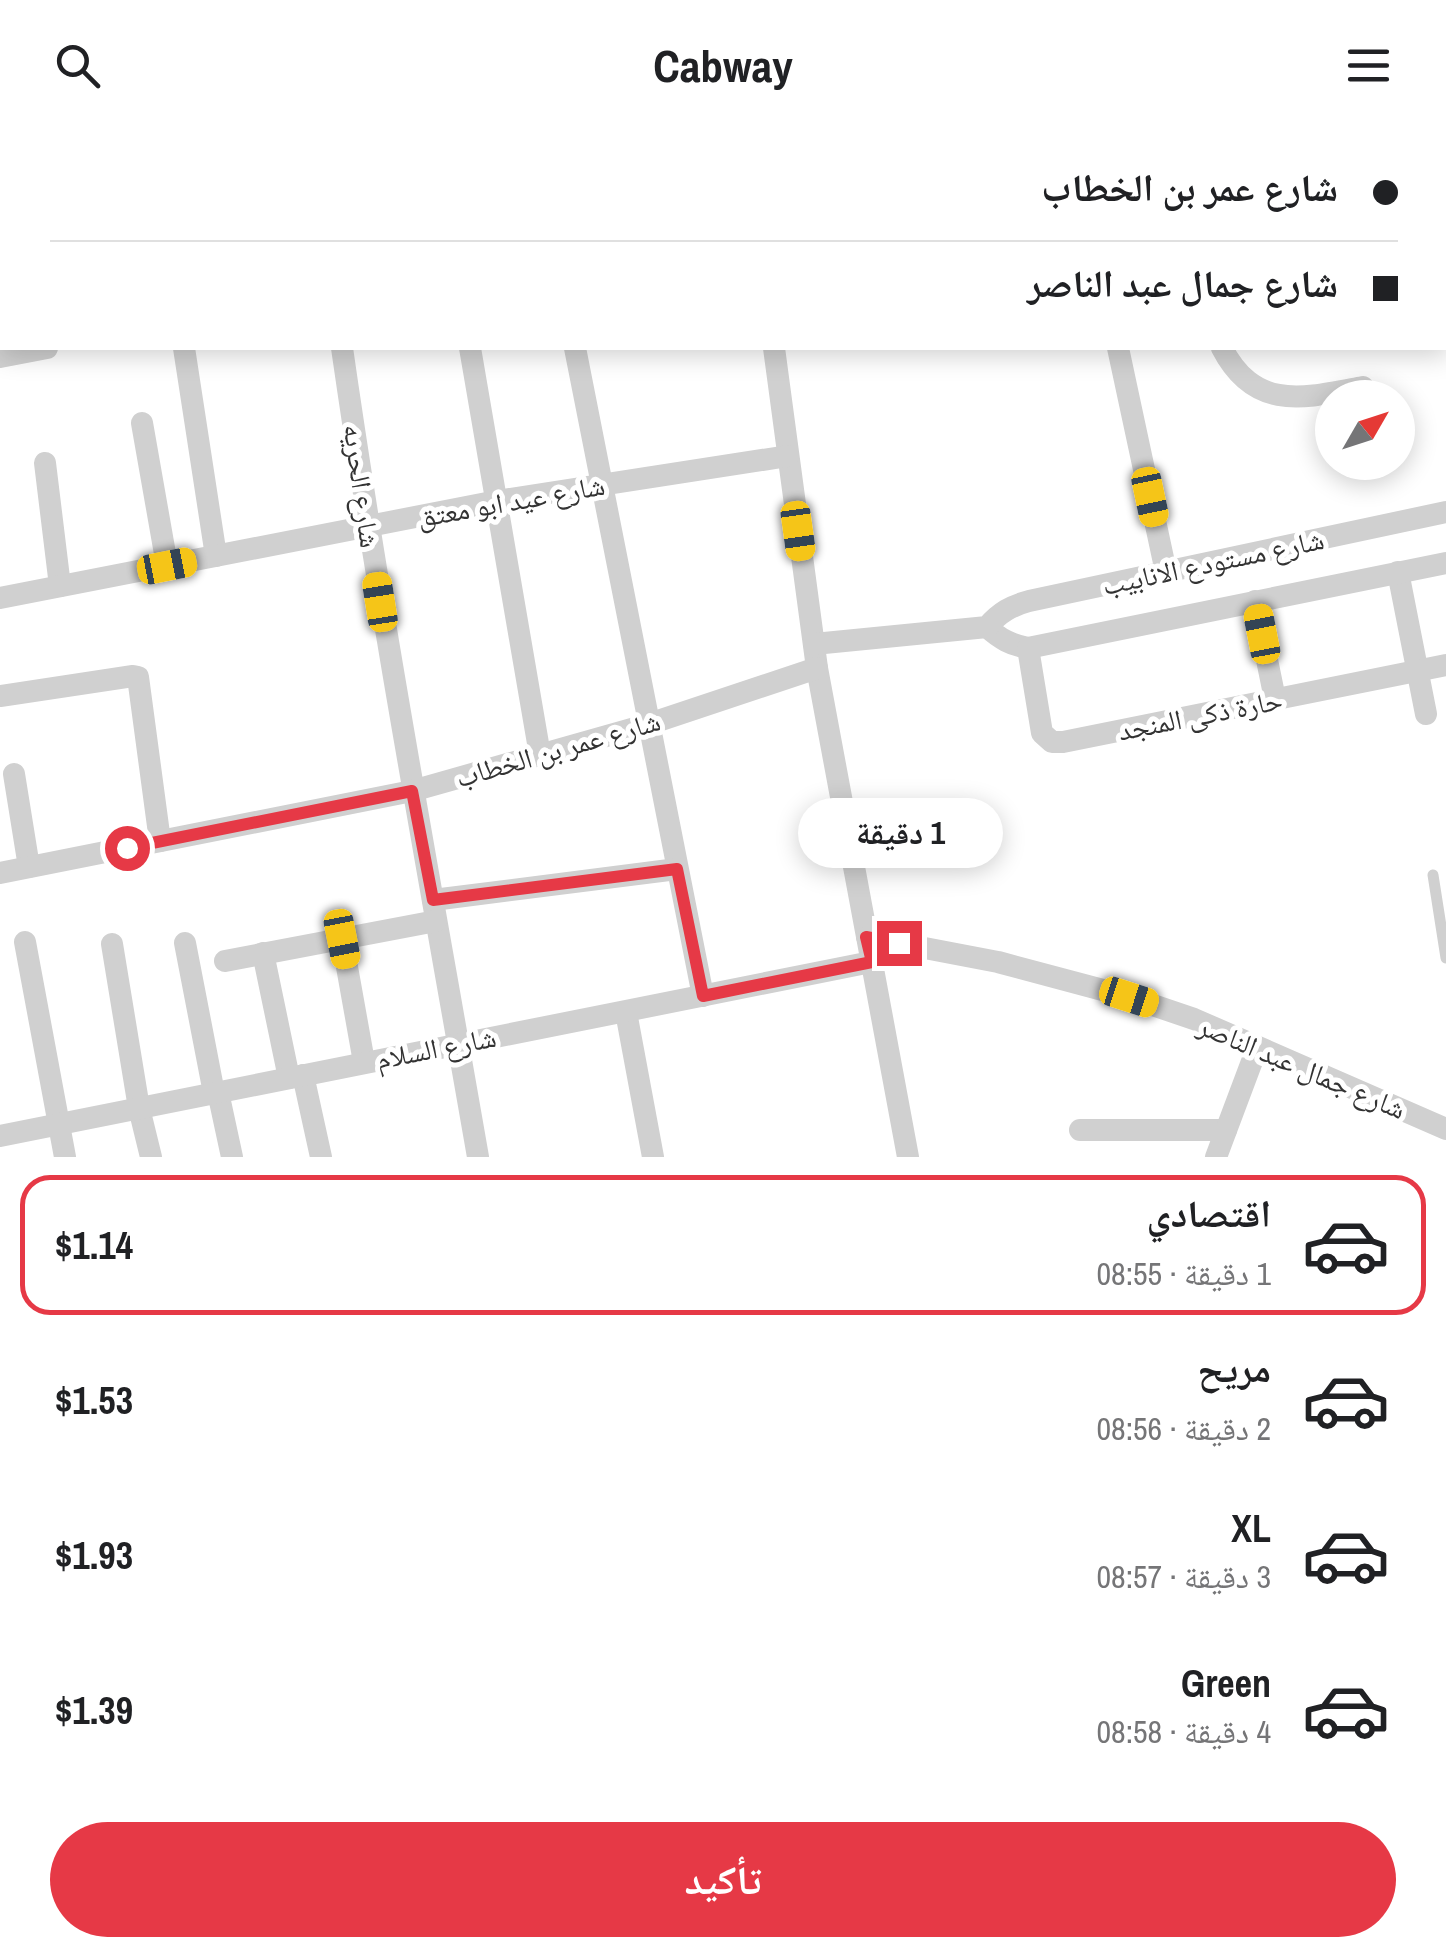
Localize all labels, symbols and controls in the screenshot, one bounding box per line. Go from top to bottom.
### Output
text: Cabway [653,35,793,96]
icon: search [50,38,105,93]
icon: menu [1341,38,1396,93]
text: شارع عمر بن الخطاب [1041,162,1338,213]
text: شارع جمال عبد الناصر [1027,258,1338,309]
north arrow [1315,380,1415,480]
map controls [1315,380,1415,480]
street label: شارع الحريه [335,422,389,550]
car [1129,465,1171,529]
street label: شارع عيد ابو معتق [414,466,608,536]
car [779,499,817,563]
street label: شارع مستودع الانابيب [1099,520,1327,604]
car [135,546,199,586]
car [360,570,400,634]
car [1242,602,1282,666]
street label: حارة ذكى المنجد [1115,680,1285,750]
street label: شارع عمر بن الخطاب [451,702,665,796]
callout: 1 دقيقة [796,798,1002,868]
text: 1 دقيقة [856,811,945,854]
route start [105,826,150,871]
car [322,907,362,971]
route end [877,921,922,966]
car [1096,973,1162,1021]
street label: شارع جمال عبد الناصر [1191,1006,1412,1128]
street label: شارع السلام [373,1018,499,1078]
text: اقتصادي [1147,1188,1271,1239]
icon: car [1301,1200,1391,1290]
text: $1.14 [55,1220,133,1271]
text: 1 دقيقة · 08:55 [1096,1252,1271,1295]
text: مريح [1197,1343,1271,1394]
icon: car [1301,1355,1391,1445]
text: $1.53 [55,1375,133,1426]
text: 2 دقيقة · 08:56 [1096,1407,1271,1450]
text: XL [1231,1503,1271,1554]
icon: car [1301,1510,1391,1600]
text: $1.93 [55,1530,133,1581]
text: 3 دقيقة · 08:57 [1096,1555,1271,1598]
text: Green [1181,1658,1271,1709]
icon: car [1301,1665,1391,1755]
text: $1.39 [55,1685,133,1736]
text: 4 دقيقة · 08:58 [1096,1710,1271,1753]
button: تأكيد [50,1822,1396,1937]

